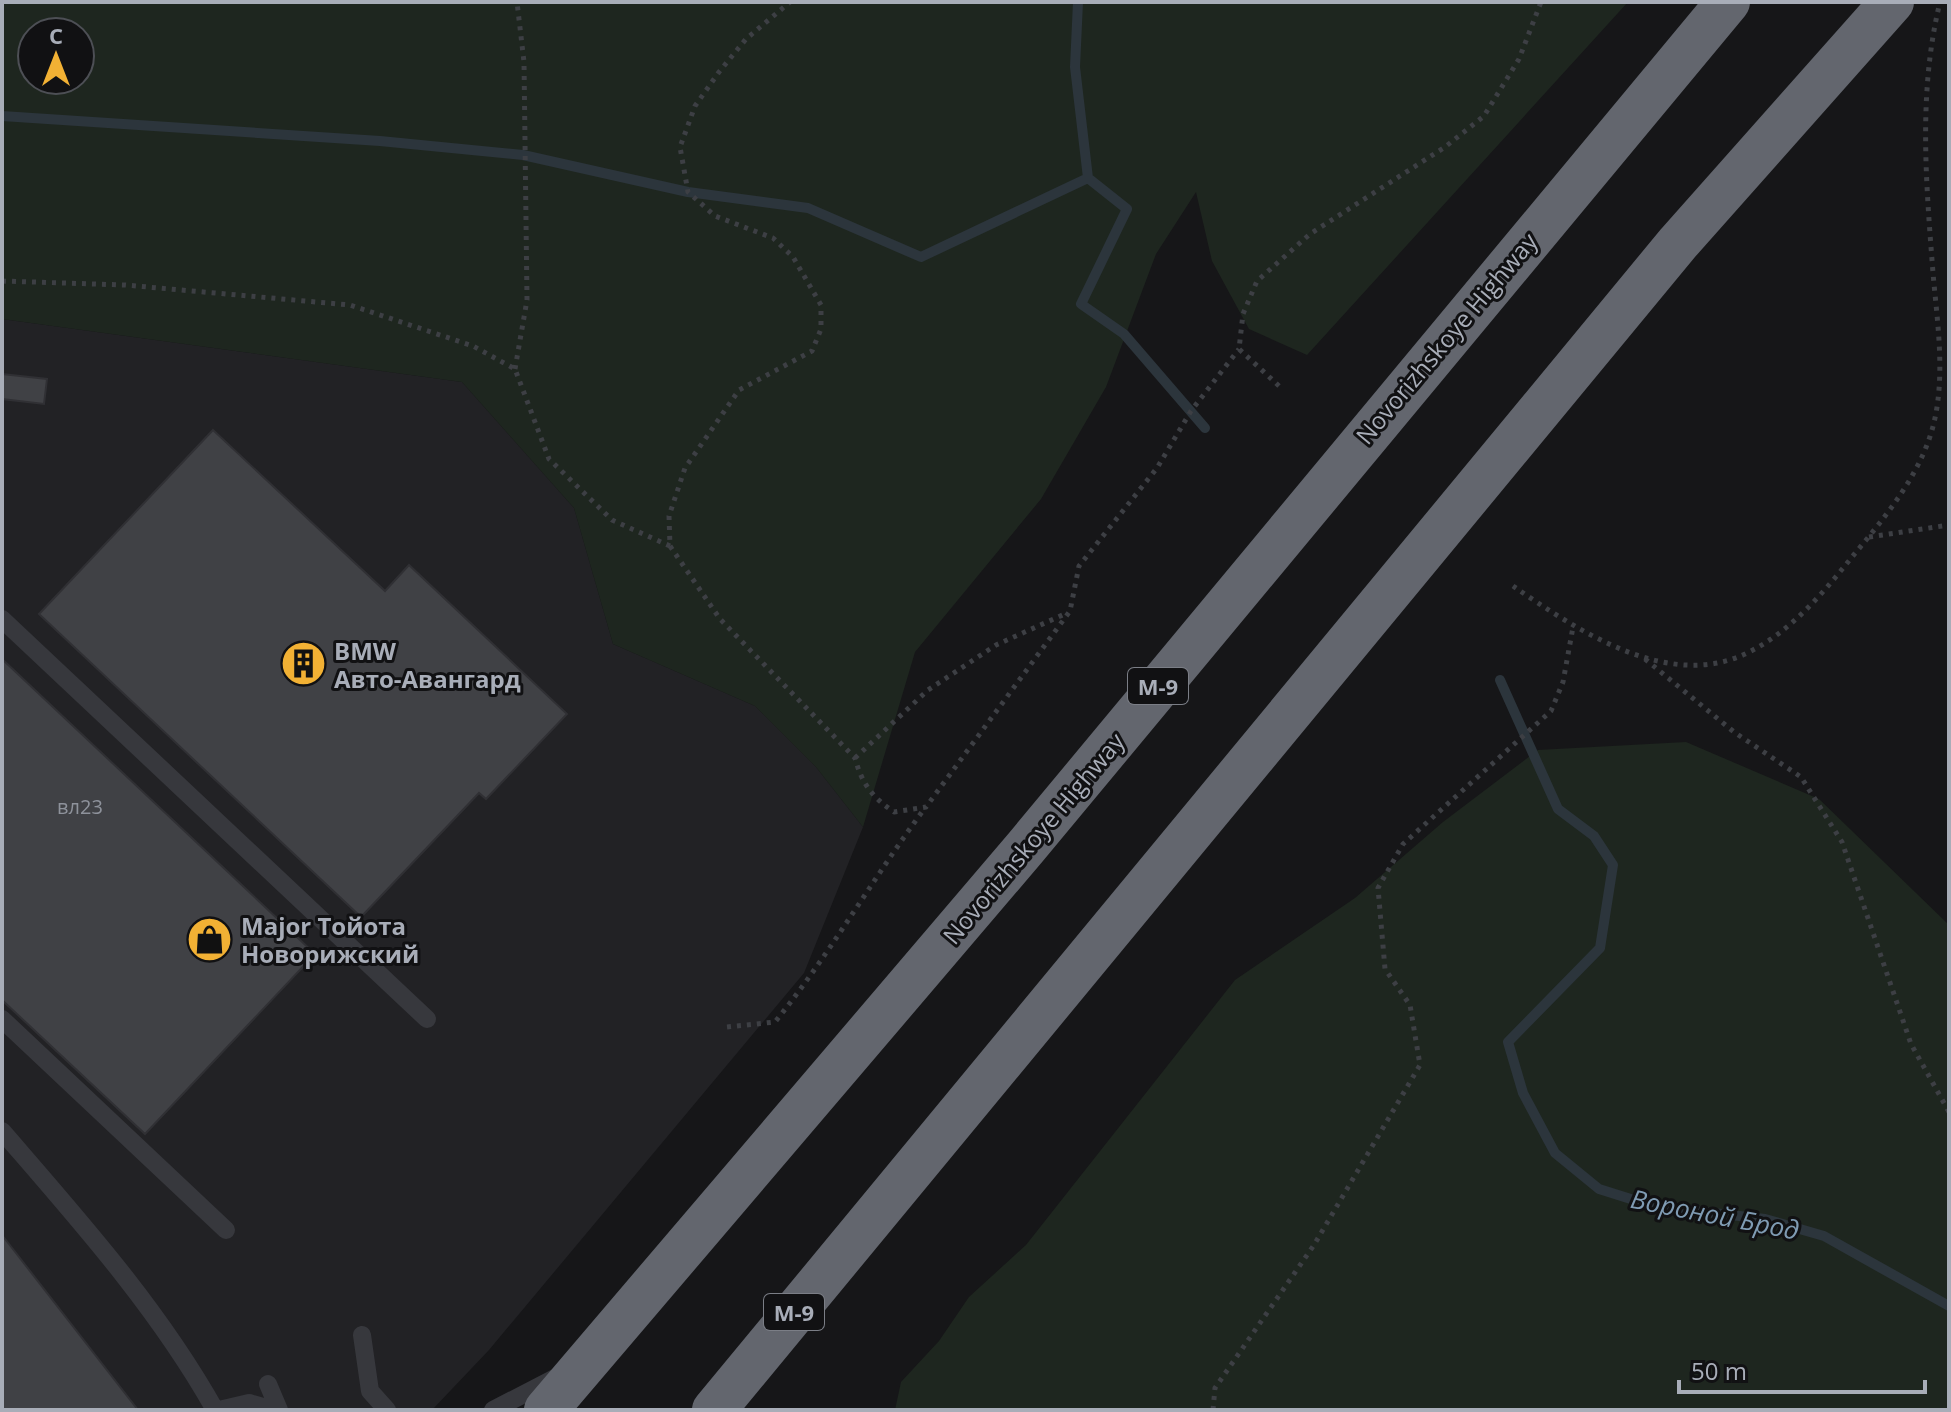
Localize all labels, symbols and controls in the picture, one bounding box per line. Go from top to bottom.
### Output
north arrow [16,16,96,96]
text: С [49,20,63,50]
street label: Novorizhskoye Highway [1348,225,1545,451]
place label: BMW Авто-Авангард [334,634,521,695]
building icon: BMW Авто-Авангард [279,640,327,688]
road number: М-9 [1128,668,1188,704]
street label: Novorizhskoye Highway [935,725,1132,951]
house number: вл23 [57,793,103,820]
place label: Major Тойота Новорижский [241,909,419,970]
shop icon: Major Тойота Новорижский [186,915,234,963]
water label: Вороной Брод [1628,1180,1802,1248]
road number: М-9 [764,1294,824,1330]
scale bar [1679,1344,1925,1394]
text: 50 m [1691,1354,1747,1387]

